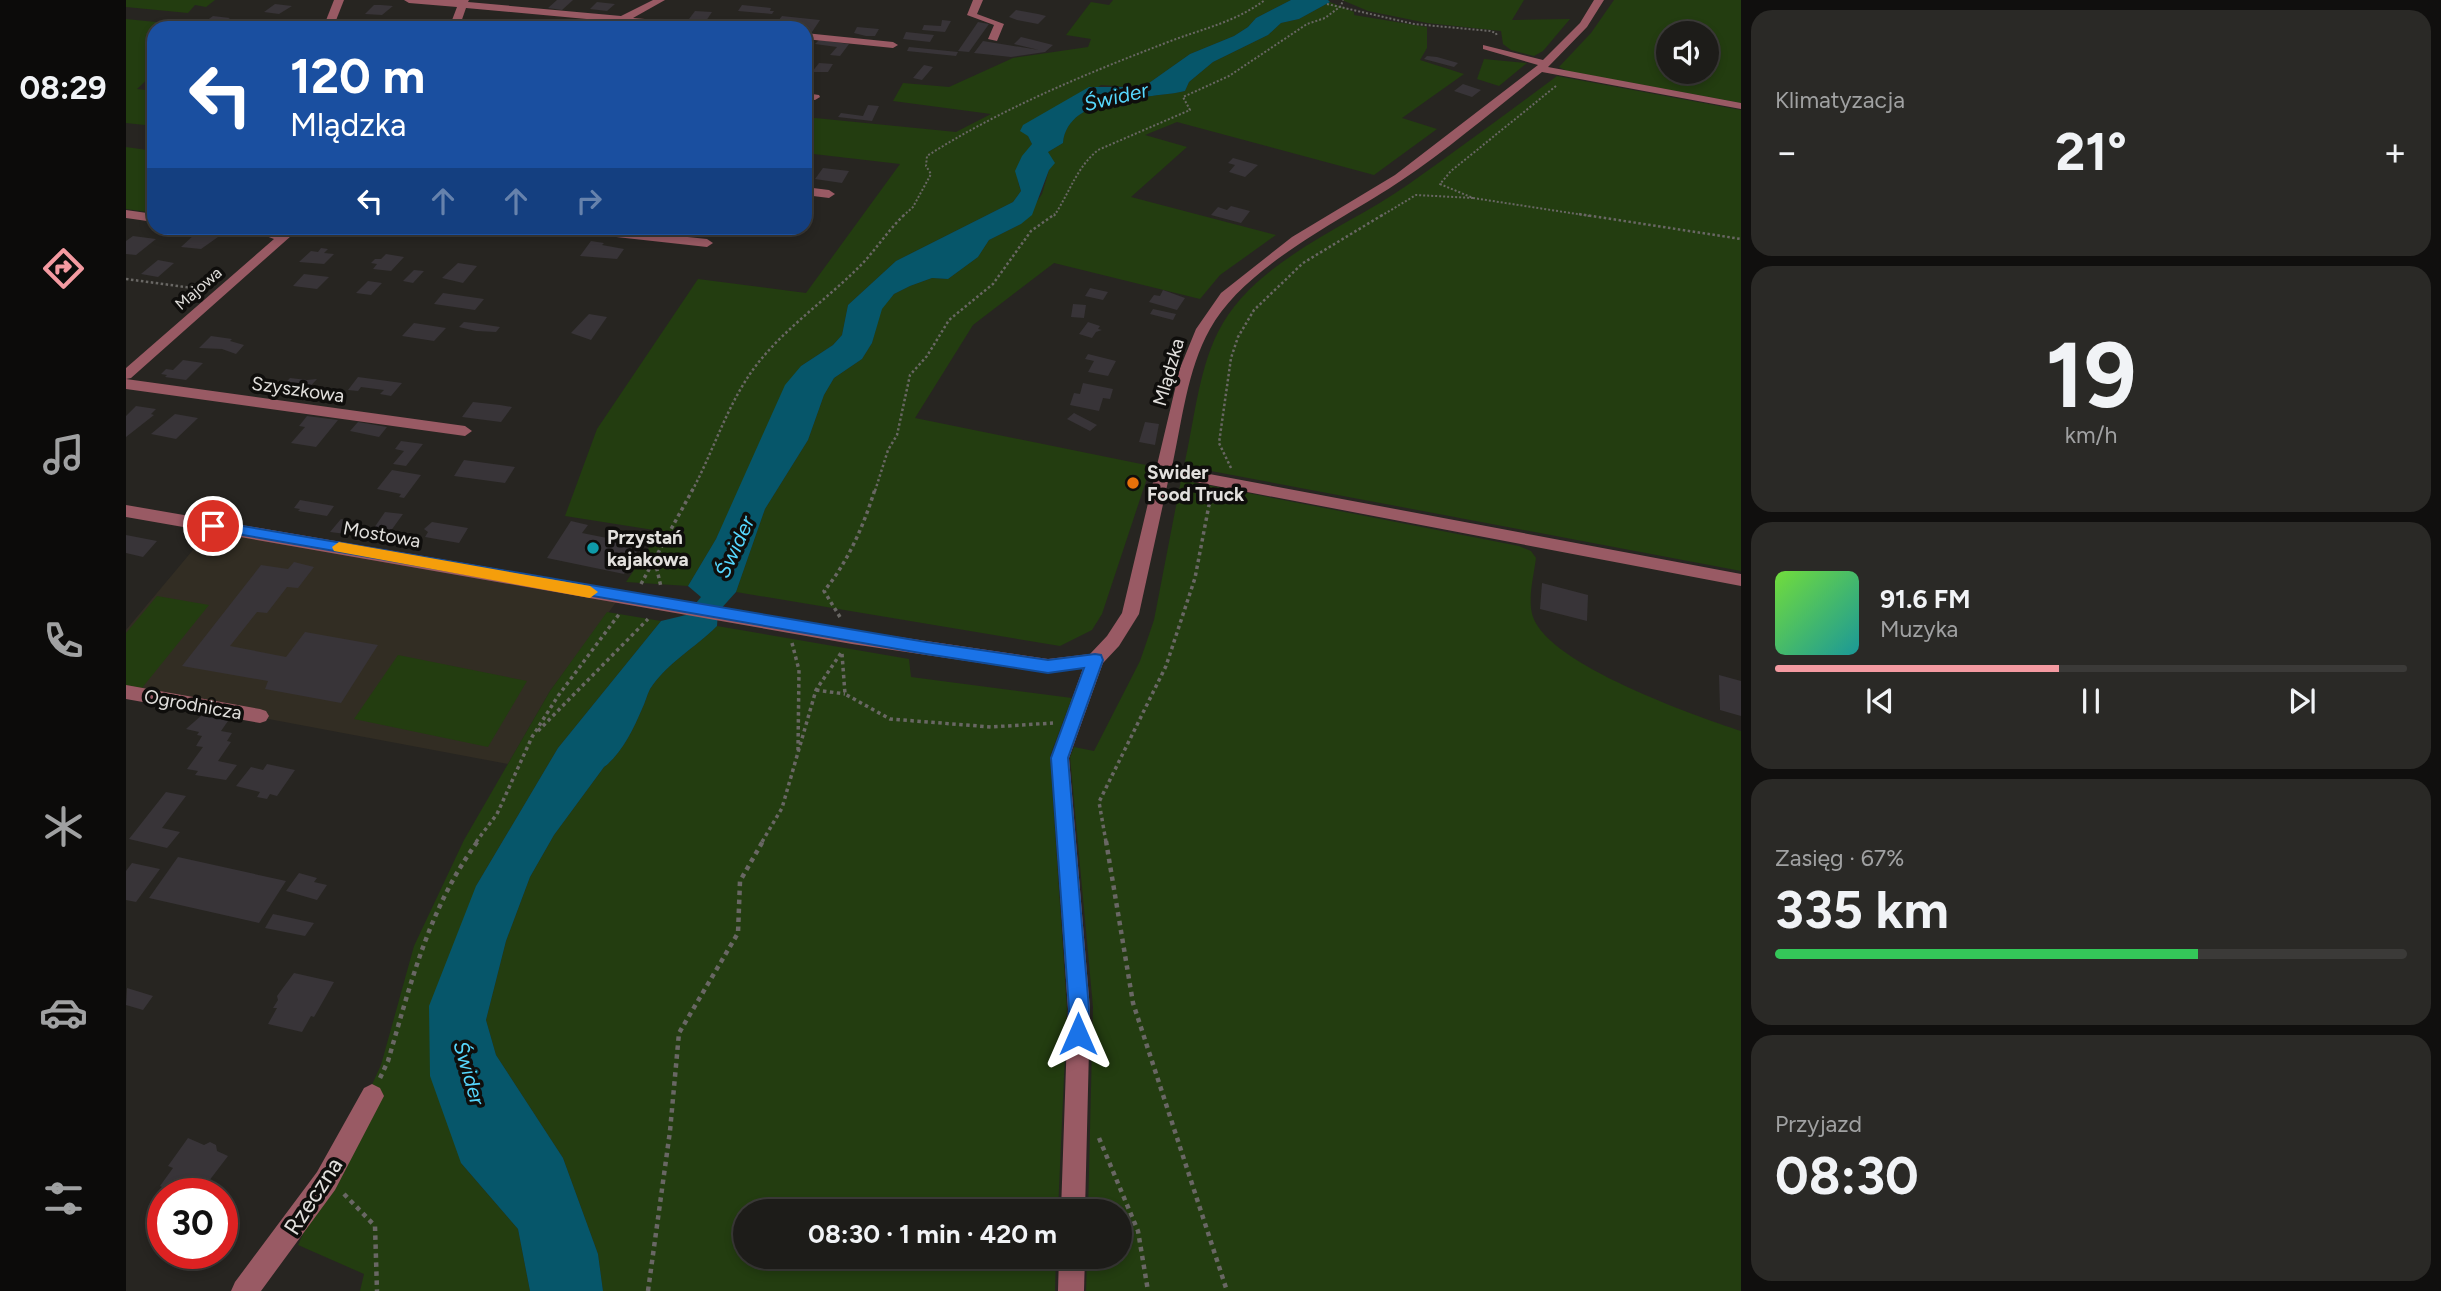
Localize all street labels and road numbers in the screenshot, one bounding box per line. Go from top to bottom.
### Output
street label: Majowa [171,263,226,314]
street label: Mlądzka [1148,336,1189,409]
street label: Szyszkowa [250,372,346,407]
street label: Mostowa [341,516,422,553]
street label: Ogrodnicza [142,685,244,724]
street label: Rzeczna [278,1152,348,1240]

